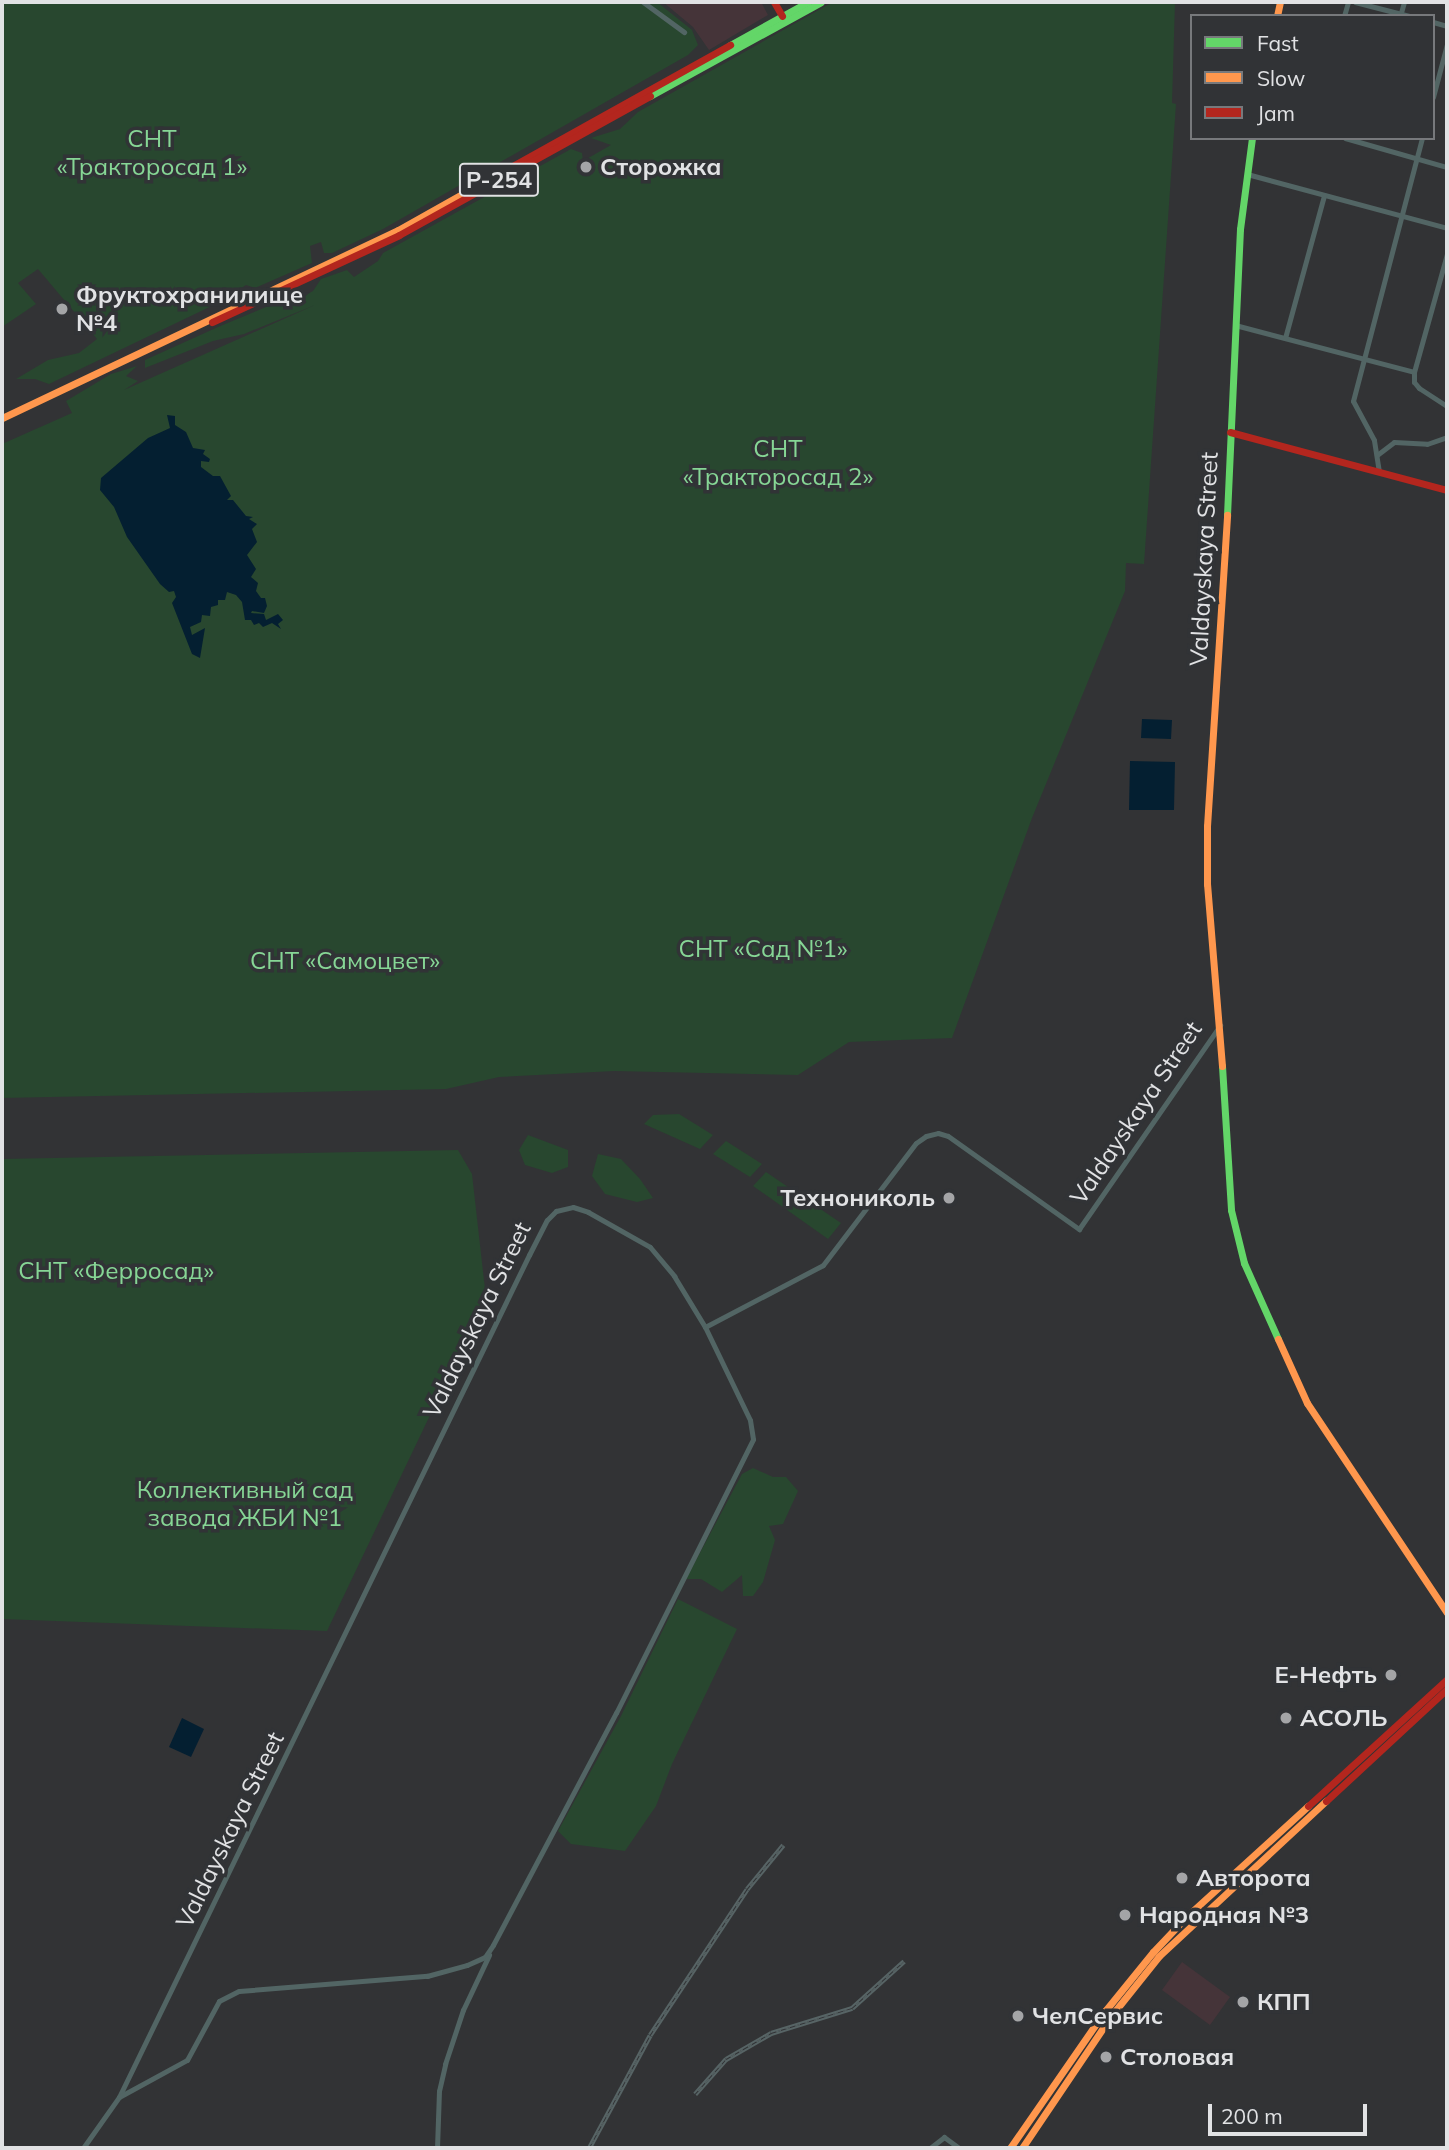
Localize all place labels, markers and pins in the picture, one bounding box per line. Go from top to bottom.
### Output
place label: Сторожка [600,153,722,181]
marker: Сторожка [578,159,594,175]
place label: Фруктохранилище №4 [76,281,303,337]
marker: Фруктохранилище №4 [54,301,70,317]
place label: Технониколь [780,1184,935,1212]
marker: Технониколь [941,1190,957,1206]
place label: E-Нефть [1274,1661,1377,1689]
marker: E-Нефть [1383,1667,1399,1683]
place label: АСОЛЬ [1300,1704,1387,1732]
marker: АСОЛЬ [1278,1710,1294,1726]
place label: Авторота [1196,1864,1311,1892]
marker: Авторота [1174,1870,1190,1886]
place label: Народная №3 [1139,1901,1309,1929]
marker: Народная №3 [1117,1907,1133,1923]
place label: КПП [1257,1988,1311,2016]
marker: КПП [1235,1994,1251,2010]
place label: ЧелСервис [1032,2002,1163,2030]
marker: ЧелСервис [1010,2008,1026,2024]
place label: Столовая [1120,2043,1234,2071]
marker: Столовая [1098,2049,1114,2065]

